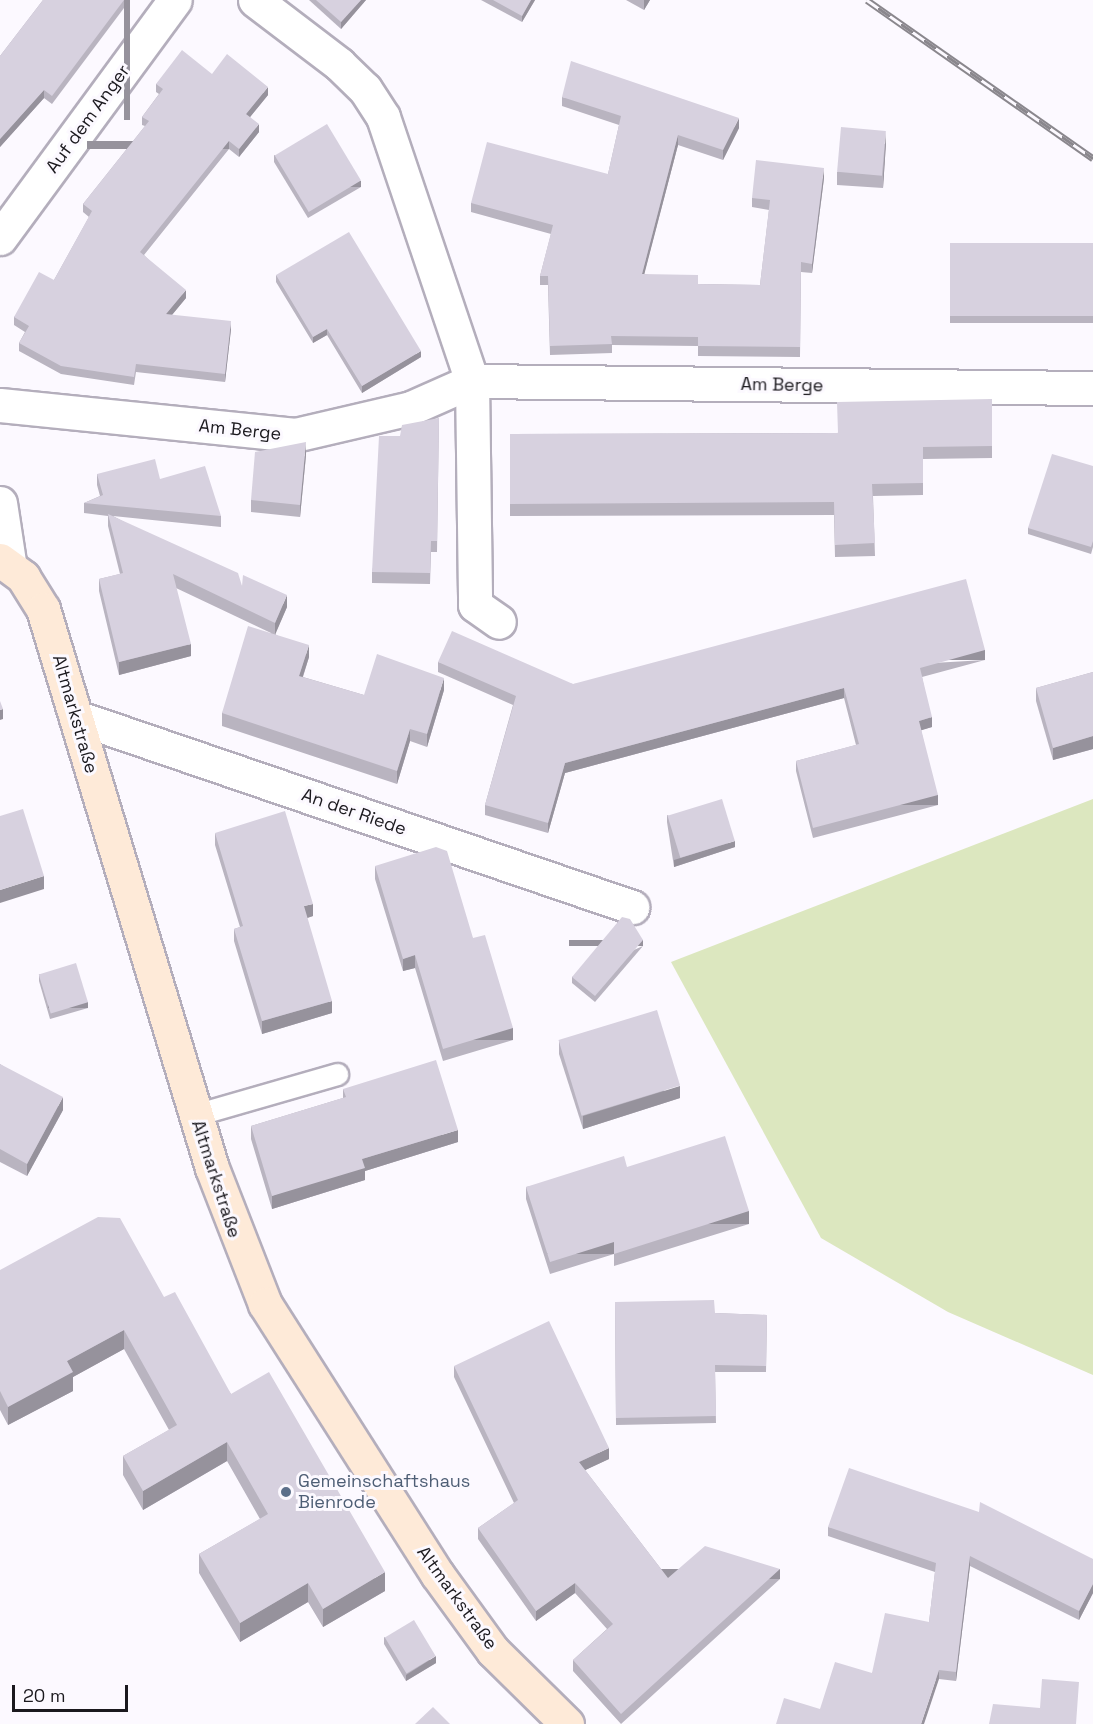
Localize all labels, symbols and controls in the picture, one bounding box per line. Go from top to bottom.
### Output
street label: Auf dem Anger [41,61,135,177]
street label: Am Berge [740,373,824,397]
street label: Am Berge [198,415,282,445]
street label: Altmarkstraße [48,652,102,776]
street label: An der Riede [299,784,409,840]
street label: Altmarkstraße [187,1117,245,1241]
place label: Gemeinschaftshaus Bienrode [298,1471,470,1514]
marker: Gemeinschaftshaus Bienrode [279,1485,293,1499]
street label: Altmarkstraße [412,1542,502,1654]
scale bar [15,1673,130,1711]
text: 20 m [23,1684,66,1707]

